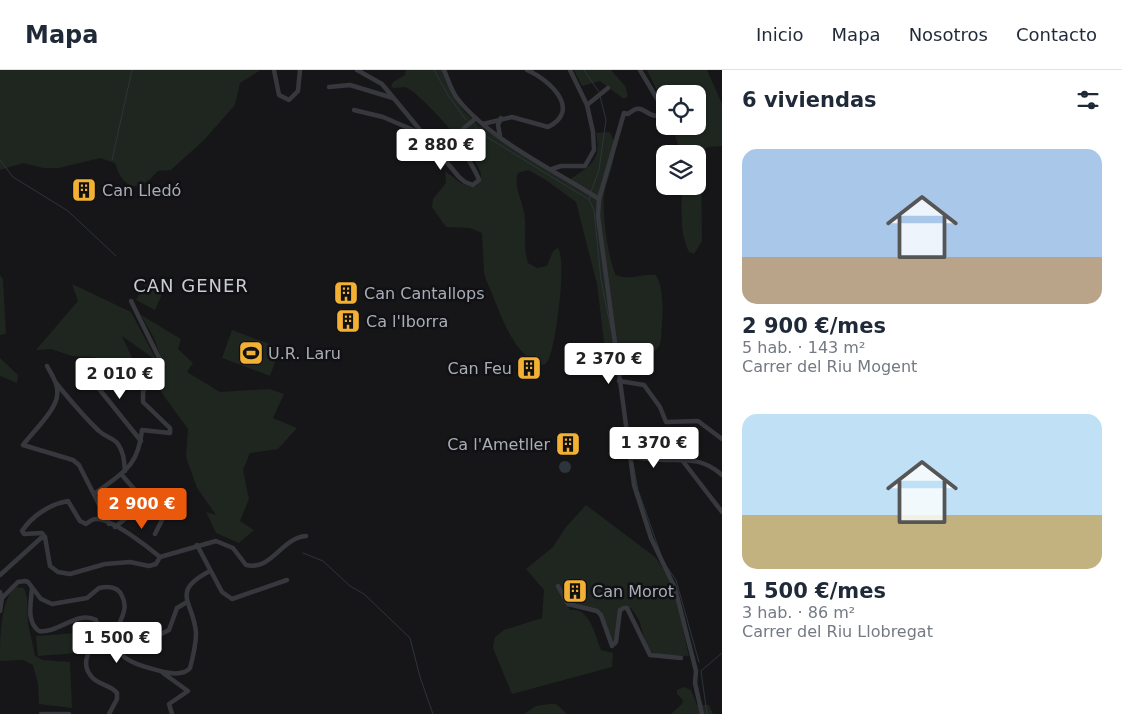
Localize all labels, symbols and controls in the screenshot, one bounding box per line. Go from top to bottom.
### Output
text: Mapa [25,21,98,49]
text: Inicio [756,24,804,45]
text: Mapa [832,24,881,45]
text: Nosotros [909,24,988,45]
text: Contacto [1016,24,1097,45]
map controls [656,85,706,195]
button: locate [656,85,706,135]
icon: filters [1074,86,1102,114]
text: 6 viviendas [742,88,877,112]
pin: 2 880 € [395,128,487,171]
text: 2 880 € [408,135,474,154]
button: layers [656,145,706,195]
building icon: Can Lledó [71,177,97,203]
place label: Can Lledó [102,181,181,200]
icon: home [877,182,967,272]
district label: CAN GENER [133,275,249,296]
building icon: Can Cantallops [333,280,359,306]
place label: Can Cantallops [364,284,485,303]
building icon: Ca l'Iborra [335,308,361,334]
place label: Ca l'Iborra [366,312,448,331]
text: 2 900 €/mes [742,314,886,338]
text: 5 hab. · 143 m² [742,338,865,357]
sports icon: U.R. Laru [238,340,264,366]
pin: 2 370 € [563,342,655,385]
place label: U.R. Laru [268,344,341,363]
text: 2 370 € [576,349,642,368]
building icon: Can Feu [516,355,542,381]
text: Carrer del Riu Mogent [742,357,917,376]
pin: 2 010 € [74,358,166,400]
place label: Can Feu [447,359,512,378]
text: 2 010 € [87,364,153,383]
pin: 1 370 € [608,426,700,469]
building icon: Ca l'Ametller [555,431,581,457]
text: 1 370 € [621,433,687,452]
place label: Ca l'Ametller [447,435,550,454]
icon: home [877,447,967,537]
pin: 2 900 € [96,488,188,530]
text: 2 900 € [109,494,175,513]
building icon: Can Morot [562,578,588,604]
text: 1 500 €/mes [742,579,886,603]
place label: Can Morot [592,582,674,601]
text: 3 hab. · 86 m² [742,603,855,622]
pin: 1 500 € [71,622,163,664]
text: Carrer del Riu Llobregat [742,622,933,641]
text: 1 500 € [84,628,150,647]

